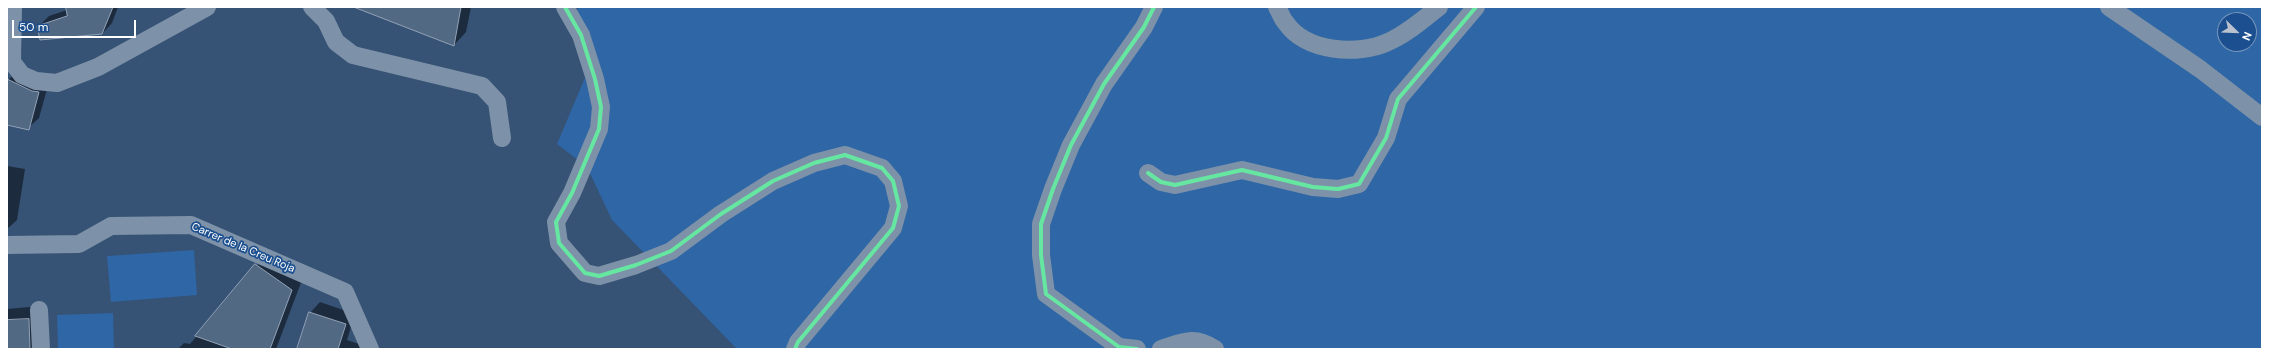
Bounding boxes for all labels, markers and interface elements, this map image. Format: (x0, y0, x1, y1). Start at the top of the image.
scale bar (14, 12, 138, 38)
north arrow (2217, 12, 2257, 52)
text: 50 m (19, 19, 48, 35)
text: N (2239, 30, 2255, 43)
street label: Carrer de la Creu Roja (189, 220, 297, 276)

